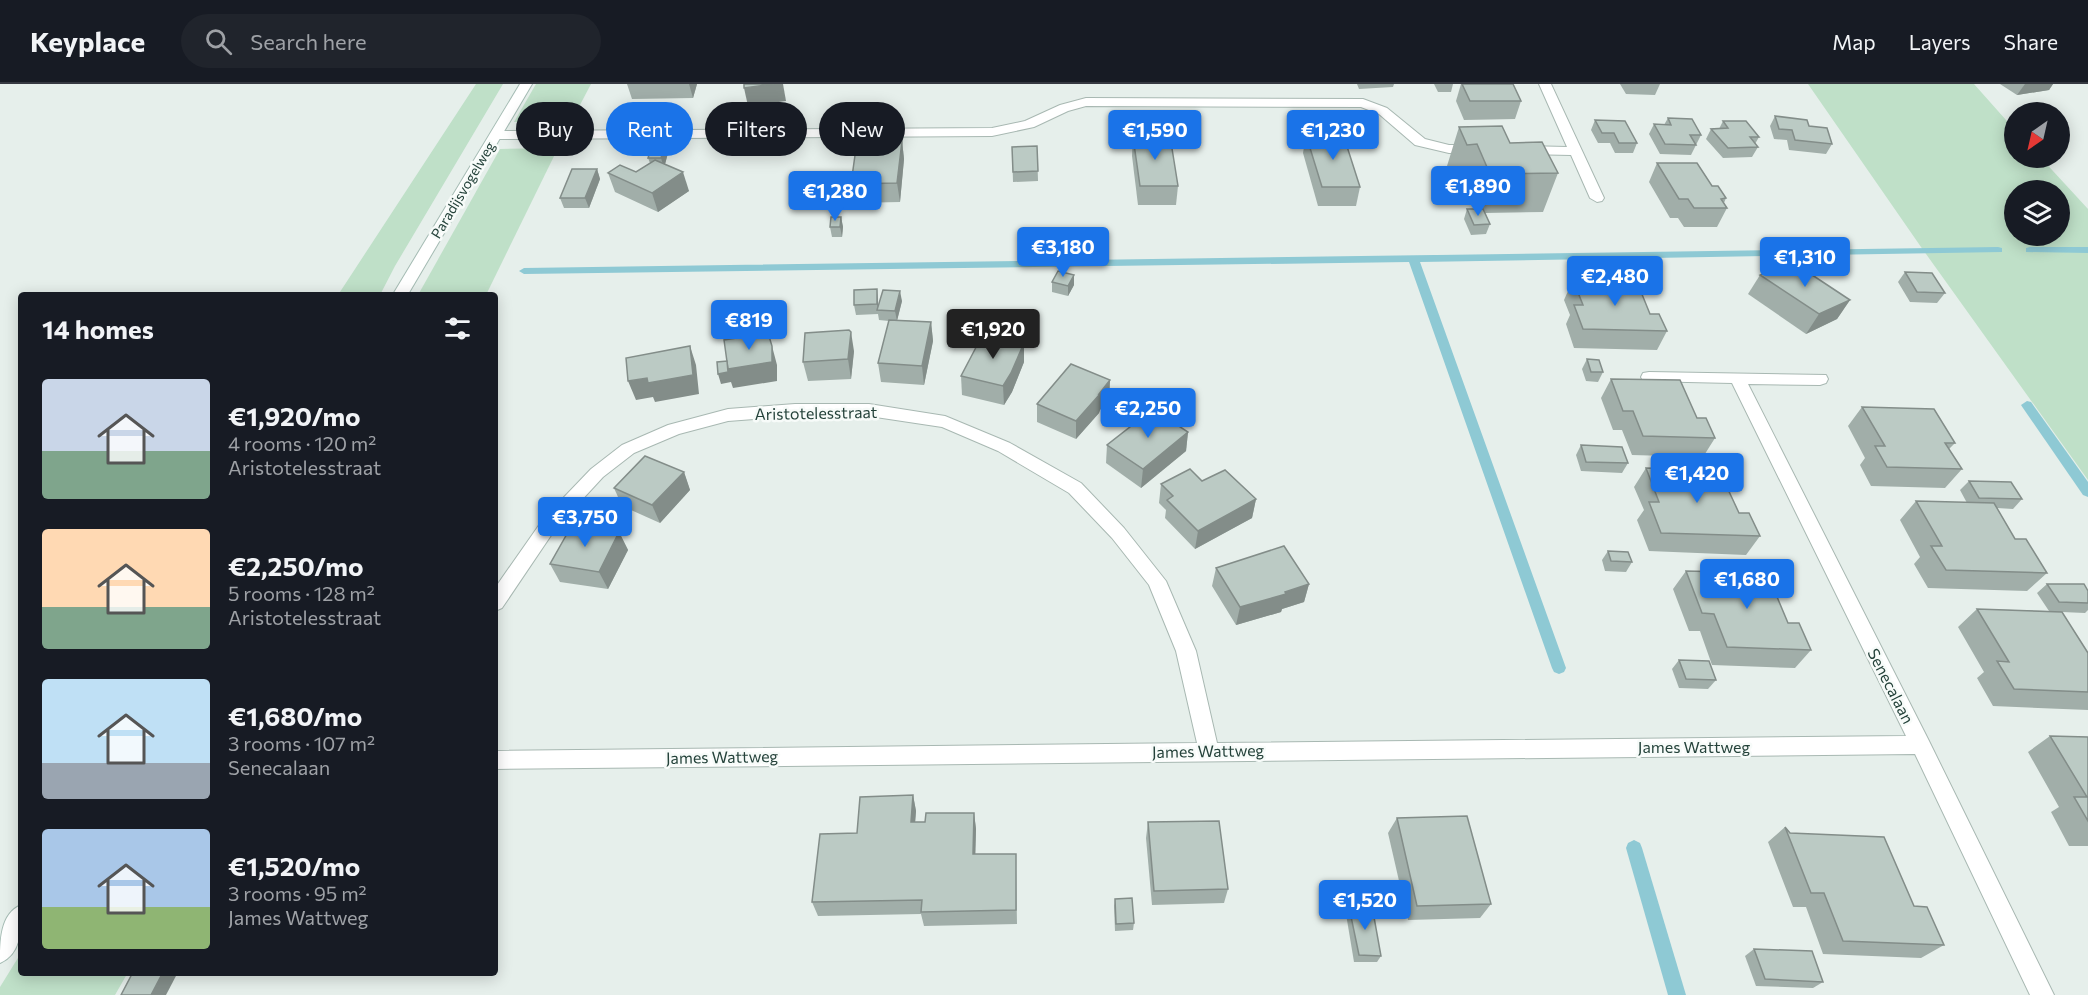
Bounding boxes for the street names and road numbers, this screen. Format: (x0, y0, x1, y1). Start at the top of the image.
street label: Paradijsvogelweg (427, 138, 498, 241)
street label: Aristotelesstraat (755, 402, 878, 423)
street label: Senecalaan (1864, 645, 1918, 726)
street label: James Wattweg (1638, 737, 1751, 756)
street label: James Wattweg (1152, 740, 1265, 761)
street label: James Wattweg (666, 746, 779, 767)

